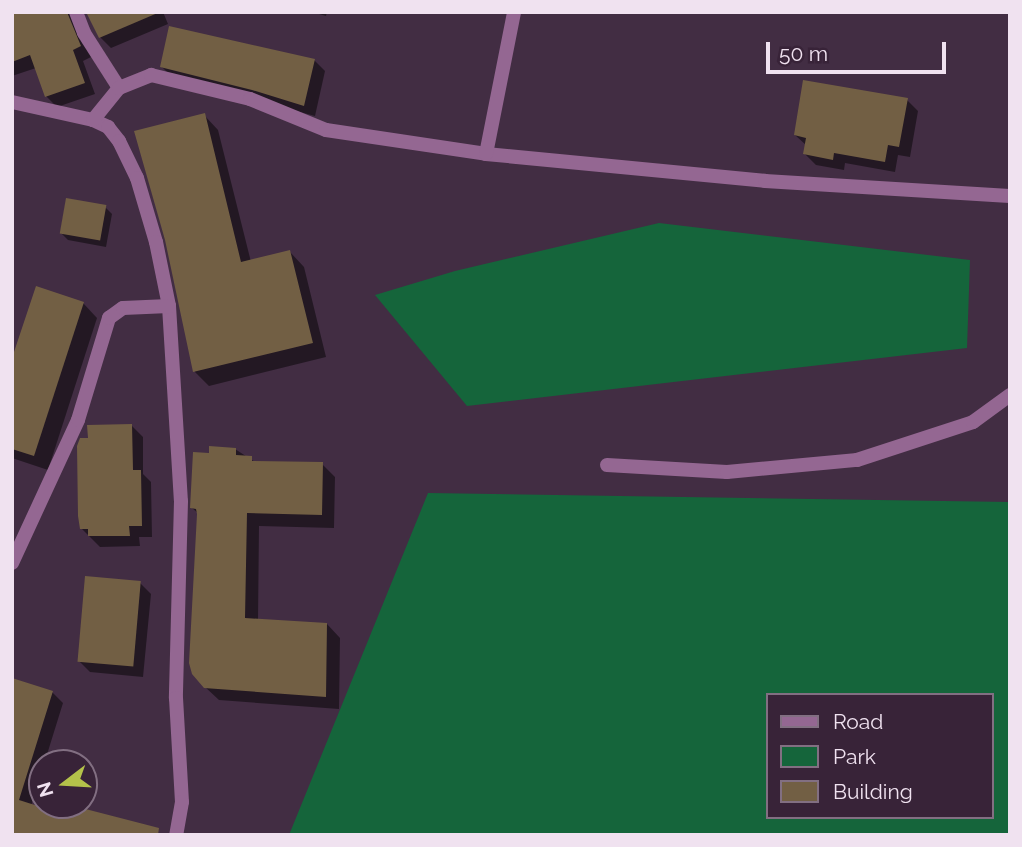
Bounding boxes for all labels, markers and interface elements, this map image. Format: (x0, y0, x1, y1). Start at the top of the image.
scale bar (770, 28, 950, 72)
text: 50 m (779, 41, 828, 66)
legend (766, 693, 994, 819)
text: Road (833, 709, 883, 734)
text: Park (833, 744, 876, 769)
north arrow (28, 749, 98, 819)
text: N (32, 779, 57, 800)
text: Building (833, 779, 913, 804)

